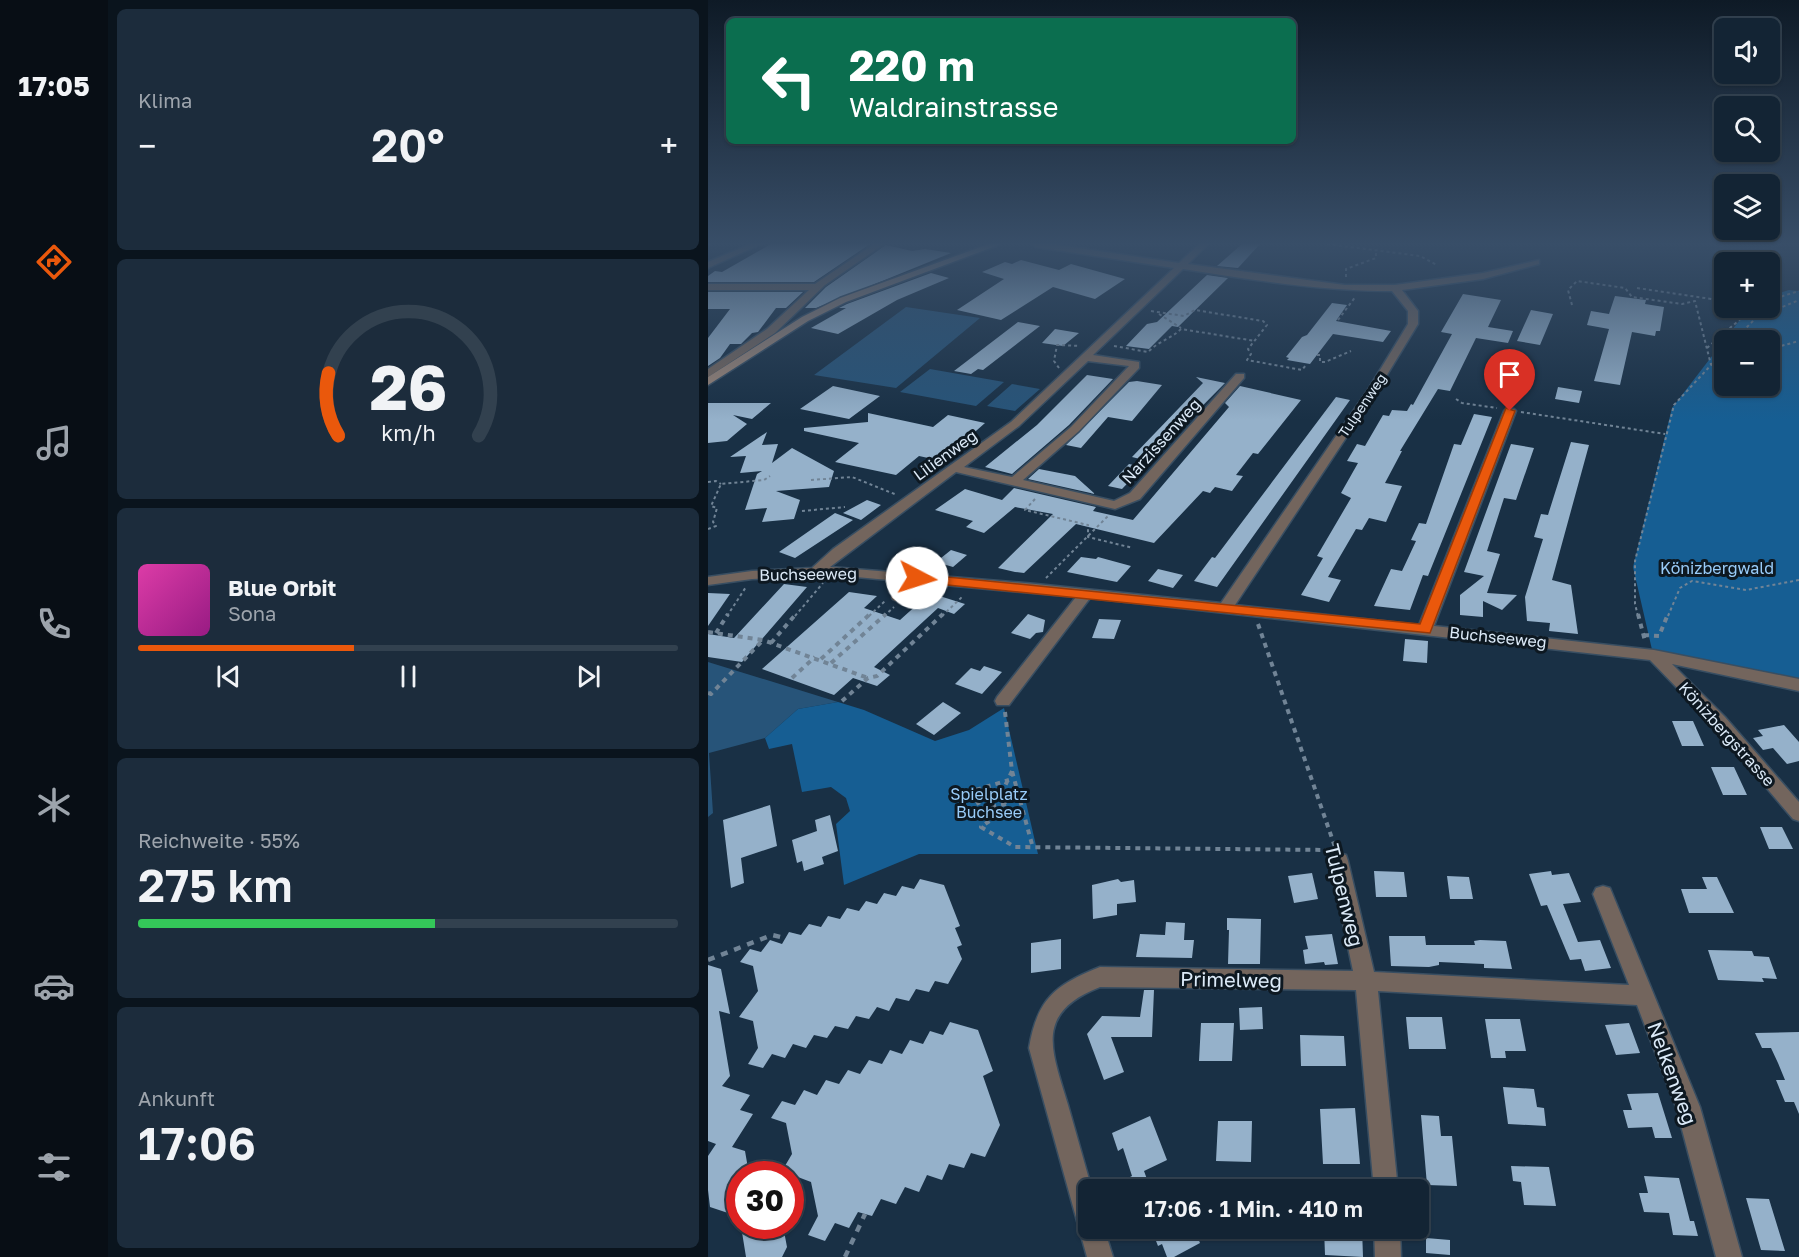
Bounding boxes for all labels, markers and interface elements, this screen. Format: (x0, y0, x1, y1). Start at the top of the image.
map controls (1714, 18, 1780, 396)
button: sound (1714, 18, 1780, 84)
text: 220 m (849, 40, 975, 90)
icon: left (750, 42, 828, 120)
text: 17:05 (18, 70, 90, 102)
text: Klima (138, 88, 192, 112)
text: Waldrainstrasse (849, 91, 1058, 123)
button: search (1714, 96, 1780, 162)
text: 20° (371, 118, 445, 172)
text: − (138, 126, 156, 165)
text: + (660, 126, 678, 165)
button: layers (1714, 174, 1780, 240)
icon: directions (33, 241, 75, 283)
button: + (1714, 252, 1780, 318)
button: − (1714, 330, 1780, 396)
text: 26 (369, 349, 447, 424)
pin (1484, 349, 1535, 411)
icon: arrive (1493, 358, 1526, 391)
street label: Tulpenweg (1334, 370, 1390, 440)
street label: Narzissenweg (1117, 394, 1205, 488)
text: km/h (381, 420, 435, 446)
icon: music (33, 422, 75, 464)
street label: Lilienweg (909, 425, 981, 485)
position arrow (885, 546, 949, 610)
park label: Könizbergwald (1660, 558, 1774, 578)
street label: Buchseeweg (759, 563, 857, 585)
text: Blue Orbit (228, 574, 336, 601)
text: Sona (228, 601, 276, 625)
icon: phone (33, 603, 75, 645)
street label: Buchseeweg (1448, 622, 1548, 652)
icon: previous (212, 660, 245, 693)
icon: pause (392, 660, 425, 693)
icon: next (572, 660, 605, 693)
street label: Könizbergstrasse (1675, 678, 1779, 790)
icon: climate (33, 784, 75, 826)
park label: Spielplatz Buchsee (950, 784, 1028, 822)
text: Reichweite · 55% (138, 828, 300, 852)
street label: Tulpenweg (1321, 841, 1369, 949)
text: 275 km (138, 858, 293, 912)
icon: car (33, 965, 75, 1007)
street label: Primelweg (1180, 966, 1282, 992)
street label: Nelkenweg (1643, 1018, 1703, 1128)
text: Ankunft (138, 1086, 215, 1110)
text: 17:06 (138, 1116, 256, 1170)
icon: filters (33, 1146, 75, 1188)
speed limit sign: 30 (726, 1161, 804, 1239)
text: 17:06 · 1 Min. · 410 m (1144, 1195, 1363, 1222)

